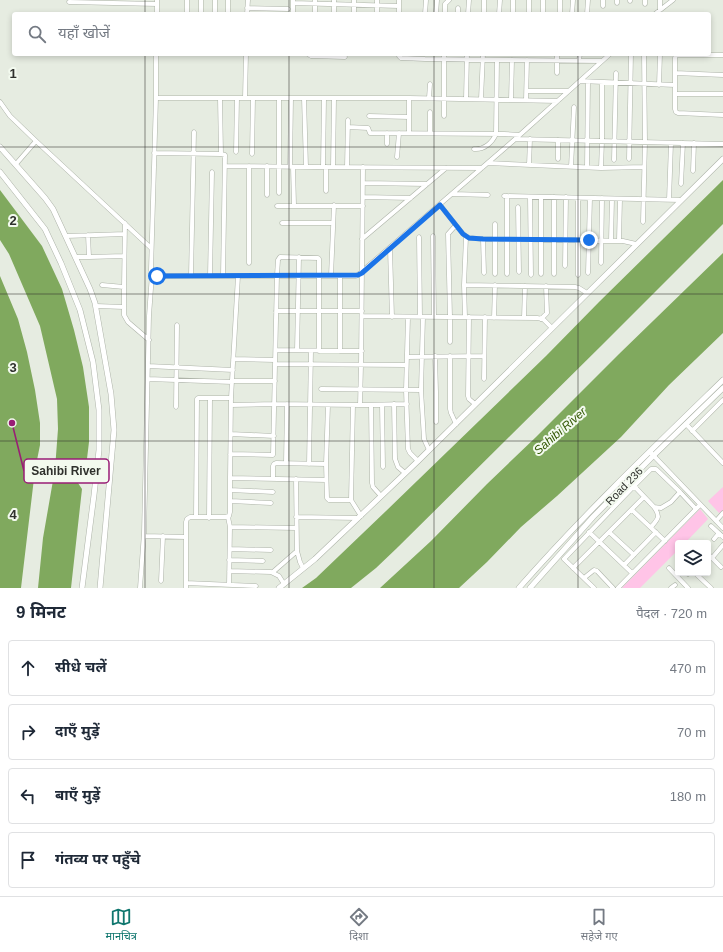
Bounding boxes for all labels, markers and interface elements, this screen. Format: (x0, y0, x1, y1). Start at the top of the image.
search box (12, 12, 711, 56)
icon: search (26, 23, 48, 45)
text: यहाँ खोजें (58, 24, 110, 41)
text: 1 (9, 66, 17, 81)
text: 2 (9, 213, 17, 228)
route end (580, 231, 598, 249)
route start (148, 267, 166, 285)
text: 3 (9, 360, 17, 375)
water label: Sahibi River (531, 404, 590, 458)
callout: Sahibi River (24, 459, 109, 483)
text: Sahibi River (31, 464, 101, 478)
street label: Road 236 (603, 465, 645, 507)
text: 4 (9, 507, 17, 522)
map controls (675, 540, 711, 576)
button: layers (675, 540, 711, 576)
text: 9 मिनट (16, 603, 66, 622)
text: पैदल · 720 m (636, 606, 707, 621)
icon: ahead (17, 657, 39, 679)
text: सीधे चलें (55, 658, 106, 675)
text: 470 m (670, 661, 706, 676)
icon: right (17, 721, 39, 743)
text: दाएँ मुड़ें (55, 722, 99, 739)
text: 70 m (677, 725, 706, 740)
icon: left (17, 785, 39, 807)
text: बाएँ मुड़ें (55, 786, 100, 803)
text: 180 m (670, 789, 706, 804)
icon: arrive (17, 849, 39, 871)
text: गंतव्य पर पहुँचे (55, 850, 140, 867)
tab: मानचित्र (105, 906, 137, 944)
tab: दिशा (348, 906, 370, 944)
tab: सहेजे गए (581, 906, 618, 944)

